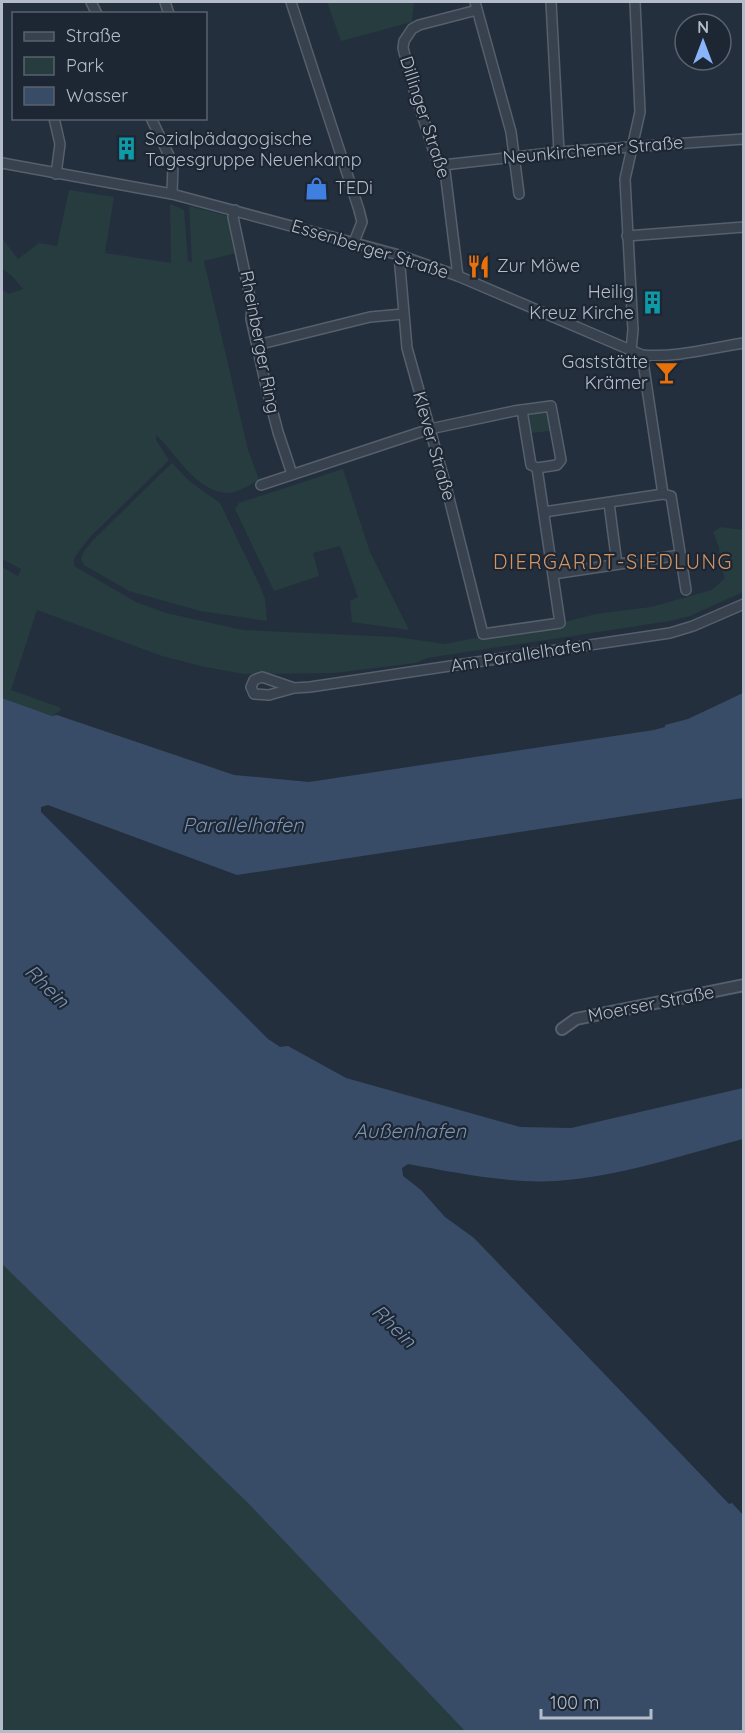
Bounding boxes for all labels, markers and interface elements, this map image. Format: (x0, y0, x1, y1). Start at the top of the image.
legend (12, 12, 207, 120)
north arrow (673, 12, 733, 72)
text: N (697, 17, 709, 37)
text: Straße (66, 24, 121, 47)
street label: Dillinger Straße (395, 53, 456, 181)
text: Park (66, 54, 104, 77)
text: Wasser (66, 84, 128, 107)
place label: Sozialpädagogische Tagesgruppe Neuenkamp (145, 127, 362, 171)
street label: Neunkirchener Straße (502, 130, 684, 169)
building icon: Sozialpädagogische Tagesgruppe Neuenkamp (114, 136, 140, 162)
shop icon: TEDi (304, 175, 330, 201)
place label: TEDi (335, 176, 373, 199)
street label: Essenberger Straße (289, 214, 452, 283)
restaurant icon: Zur Möwe (466, 253, 492, 279)
place label: Zur Möwe (497, 254, 580, 277)
street label: Rheinberger Ring (235, 269, 286, 415)
place label: Heilig Kreuz Kirche (529, 280, 634, 324)
building icon: Heilig Kreuz Kirche (639, 289, 665, 315)
place label: Gaststätte Krämer (562, 350, 648, 394)
bar icon: Gaststätte Krämer (653, 359, 679, 385)
street label: Klever Straße (408, 389, 461, 503)
district label: DIERGARDT-SIEDLUNG (493, 549, 733, 574)
street label: Am Parallelhafen (449, 632, 593, 677)
water label: Parallelhafen (182, 812, 304, 837)
water label: Rhein (20, 959, 75, 1013)
street label: Moerser Straße (586, 980, 716, 1027)
water label: Außenhafen (354, 1118, 466, 1143)
water label: Rhein (367, 1299, 422, 1353)
scale bar (541, 1682, 650, 1720)
text: 100 m (550, 1691, 599, 1714)

